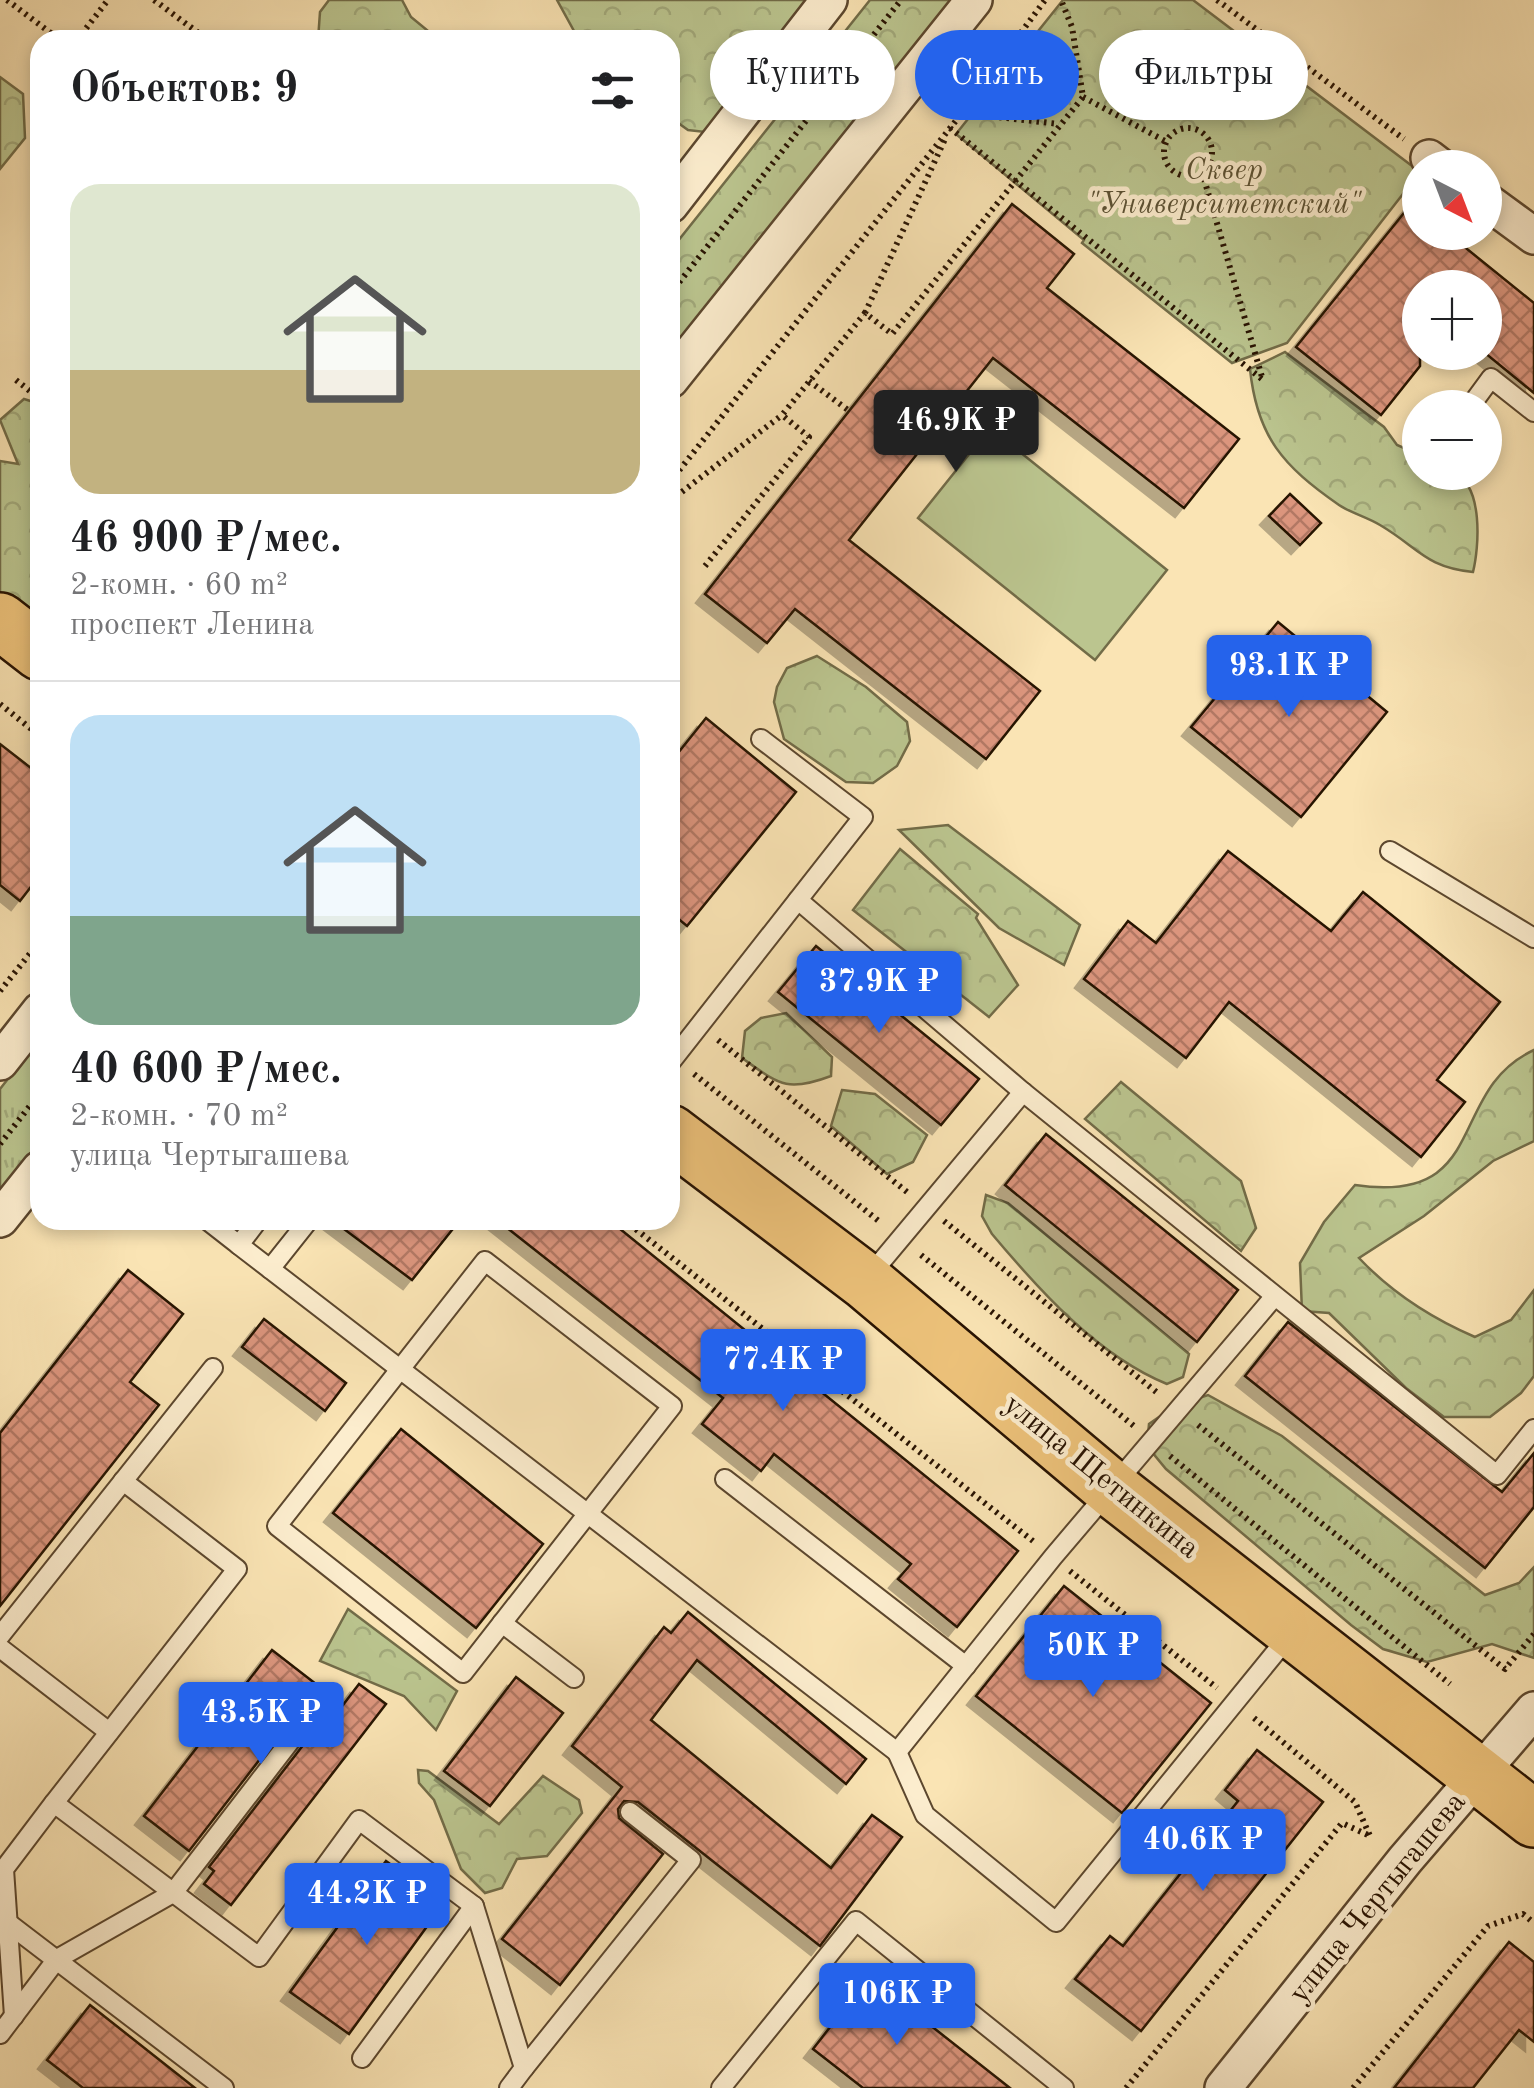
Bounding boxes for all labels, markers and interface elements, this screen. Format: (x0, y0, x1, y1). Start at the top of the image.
chip: Купить (710, 30, 895, 120)
chip: Снять (915, 30, 1079, 120)
chip: Фильтры (1099, 30, 1308, 120)
icon: filters (585, 63, 640, 118)
text: Объектов: 9 (70, 69, 298, 111)
north arrow (1402, 150, 1502, 250)
map controls (1402, 150, 1502, 490)
park label: Сквер "Университетский" (1087, 156, 1362, 220)
icon: home (265, 249, 445, 429)
button: + (1402, 270, 1502, 370)
pin: 46.9K ₽ (864, 390, 1048, 475)
button: − (1402, 390, 1502, 490)
text: 46.9K ₽ (896, 406, 1016, 438)
text: 46 900 ₽/мес. (70, 519, 342, 561)
text: 2-комн. · 60 m² (70, 570, 288, 602)
text: проспект Ленина (70, 610, 314, 642)
pin: 93.1K ₽ (1197, 635, 1381, 720)
text: 93.1K ₽ (1229, 651, 1349, 683)
icon: home (265, 780, 445, 960)
pin: 37.9K ₽ (787, 951, 971, 1036)
text: 37.9K ₽ (819, 967, 939, 999)
text: 40 600 ₽/мес. (70, 1050, 342, 1092)
text: 2-комн. · 70 m² (70, 1101, 288, 1133)
text: улица Чертыгашева (70, 1141, 349, 1173)
pin: 77.4K ₽ (691, 1329, 875, 1414)
text: 77.4K ₽ (723, 1345, 843, 1377)
street label: улица Щетинкина (998, 1389, 1204, 1565)
pin: 50K ₽ (1023, 1615, 1163, 1700)
text: 50K ₽ (1046, 1631, 1140, 1663)
pin: 43.5K ₽ (169, 1682, 353, 1767)
text: 43.5K ₽ (201, 1698, 321, 1730)
street label: улица Чертыгашева (1284, 1787, 1472, 2009)
pin: 40.6K ₽ (1111, 1809, 1295, 1894)
text: 40.6K ₽ (1143, 1825, 1263, 1857)
pin: 44.2K ₽ (275, 1863, 459, 1948)
text: 44.2K ₽ (307, 1879, 427, 1911)
pin: 106K ₽ (816, 1963, 978, 2048)
text: 106K ₽ (841, 1979, 953, 2011)

